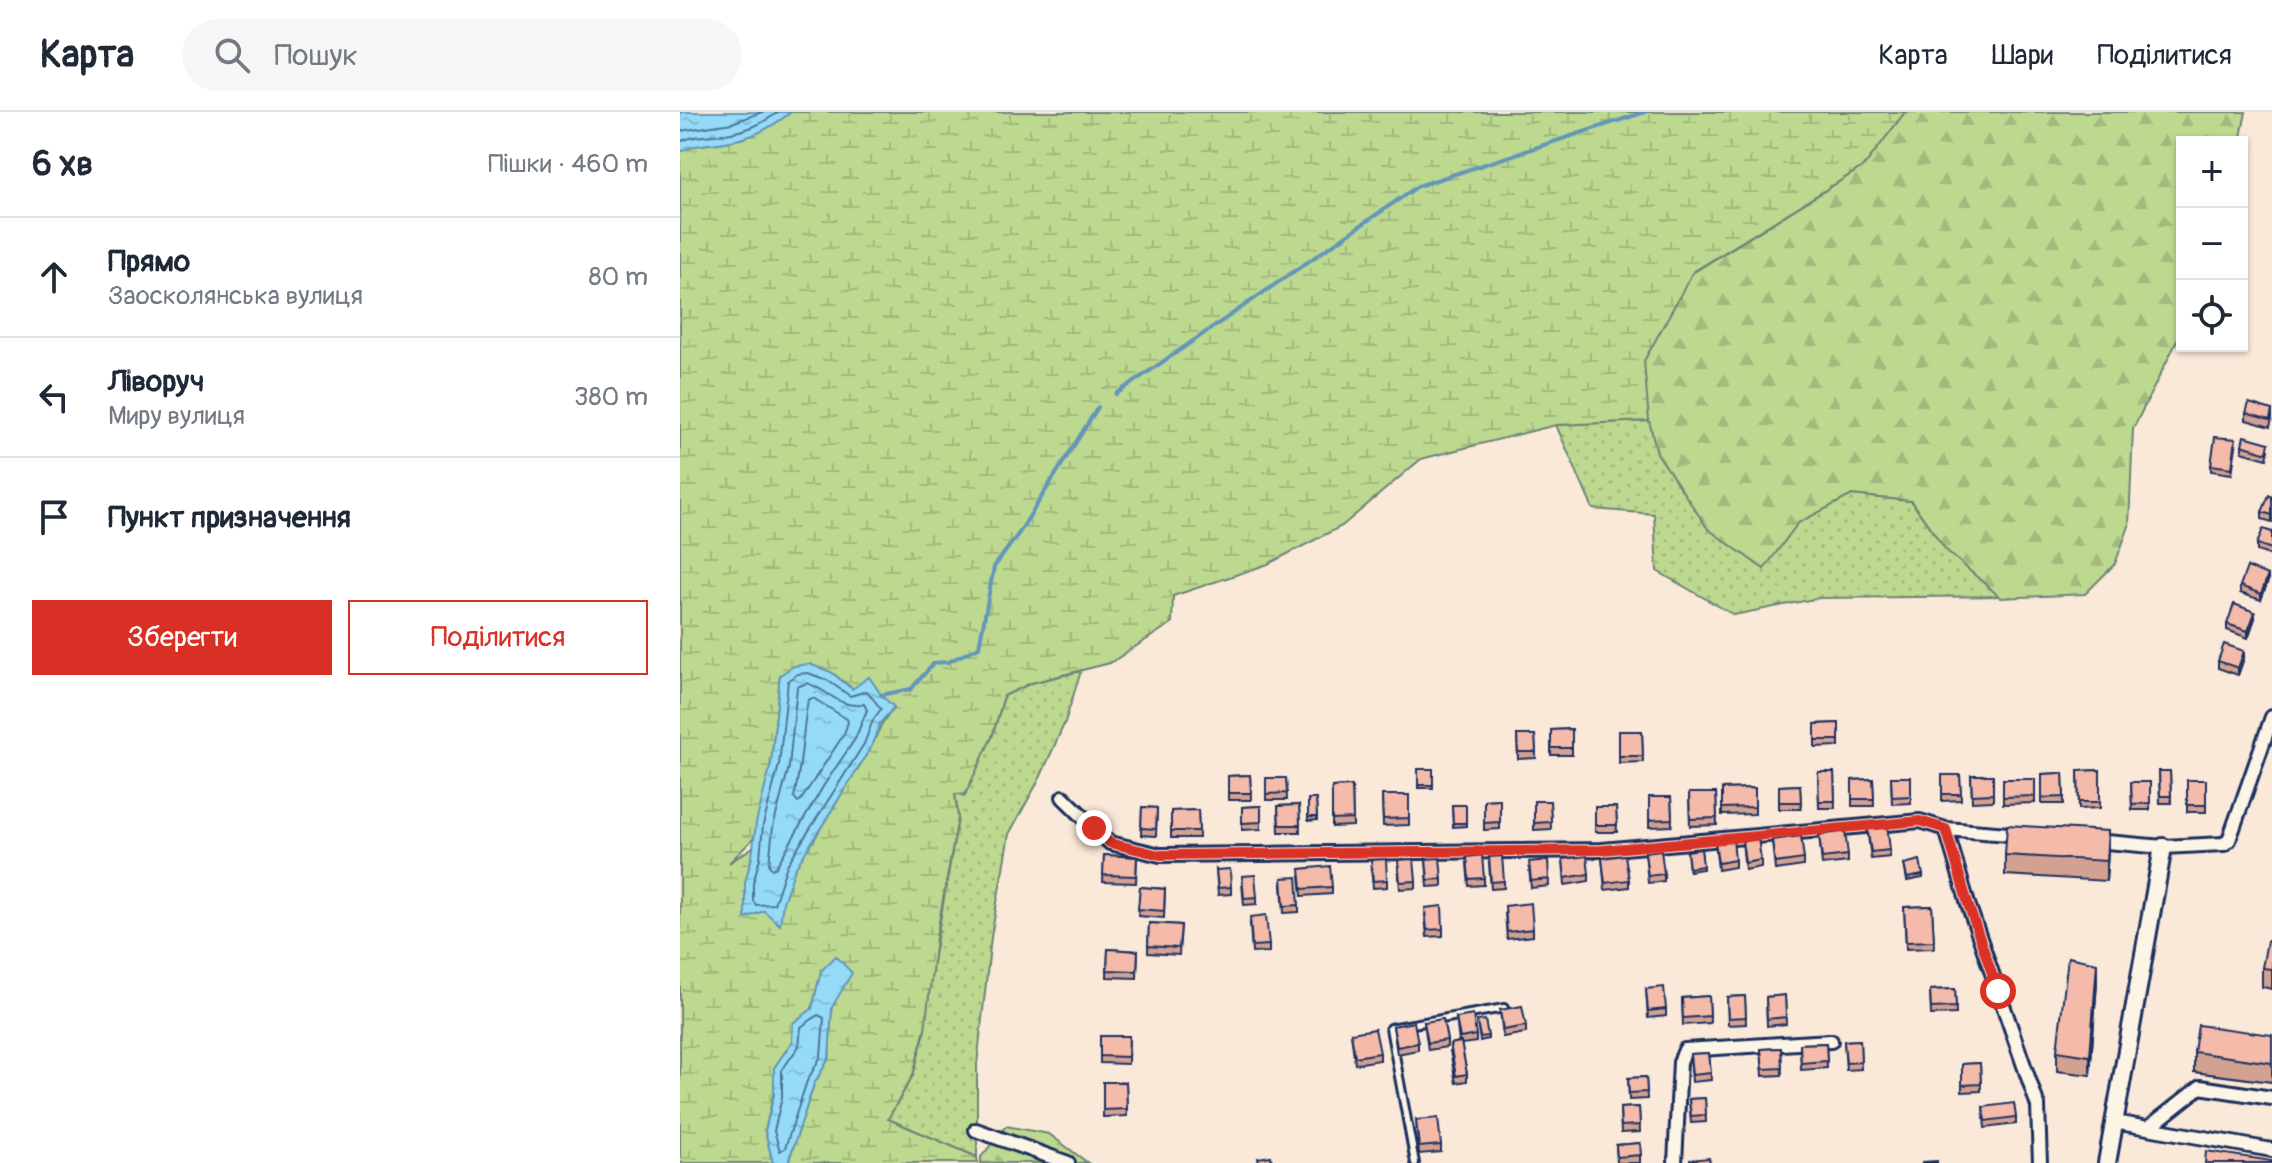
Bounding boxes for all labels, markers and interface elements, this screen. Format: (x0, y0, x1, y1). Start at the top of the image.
search box (182, 19, 742, 91)
text: Карта (40, 31, 134, 79)
icon: search (210, 33, 254, 77)
text: Пошук (274, 37, 358, 74)
text: Карта (1878, 38, 1948, 73)
text: Шари (1992, 38, 2053, 73)
text: Поділитися (2097, 38, 2232, 73)
map controls (2176, 136, 2248, 352)
button: + (2176, 136, 2248, 208)
text: 6 хв (32, 143, 93, 186)
text: Пішки · 460 m (488, 148, 648, 180)
button: − (2176, 208, 2248, 280)
text: Прямо (108, 243, 190, 280)
icon: ahead (32, 255, 76, 299)
text: 80 m (588, 261, 648, 293)
text: Заосколянська вулиця (108, 280, 363, 312)
button: locate (2176, 280, 2248, 352)
text: Ліворуч (108, 363, 204, 400)
icon: left (32, 375, 76, 419)
text: 380 m (574, 381, 648, 413)
text: Миру вулиця (108, 400, 245, 432)
icon: arrive (32, 495, 76, 539)
text: Пункт призначення (108, 499, 351, 536)
button: Зберегти (32, 600, 332, 675)
button: Поділитися (348, 600, 648, 675)
route end (1076, 810, 1112, 846)
route start (1980, 973, 2016, 1009)

